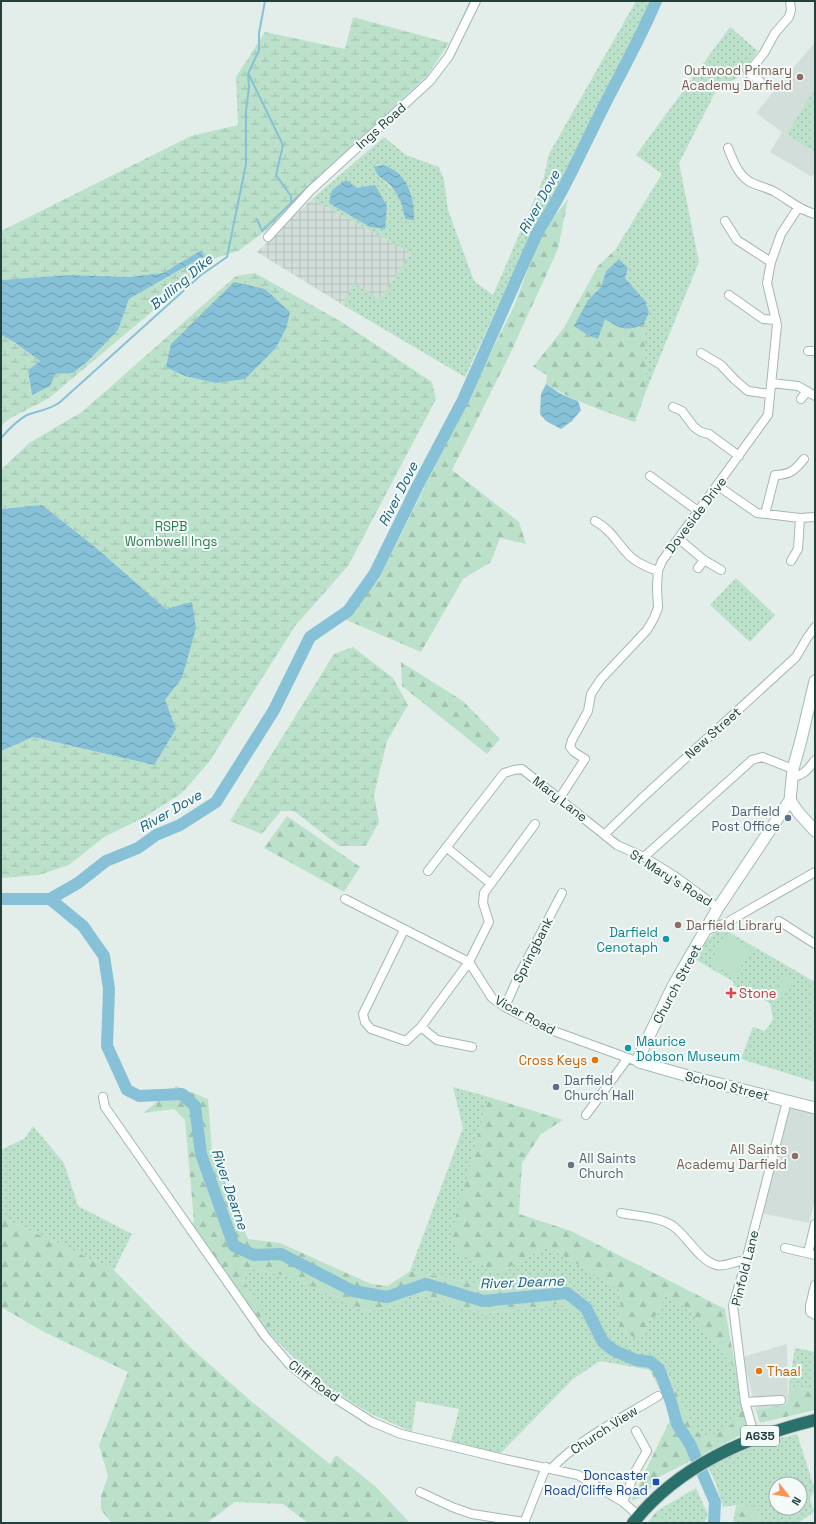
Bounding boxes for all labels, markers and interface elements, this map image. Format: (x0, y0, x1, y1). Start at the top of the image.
place label: Outwood Primary Academy Darfield (681, 62, 792, 94)
marker: Outwood Primary Academy Darfield (795, 72, 805, 82)
street label: Ings Road (352, 99, 410, 153)
water label: River Dove (514, 166, 564, 237)
water label: Bulling Dike (146, 250, 217, 314)
water label: River Dove (374, 458, 422, 529)
street label: Doveside Drive (662, 473, 730, 557)
park label: RSPB Wombwell Ings (125, 518, 217, 550)
street label: New Street (681, 703, 745, 763)
street label: Mary Lane (529, 772, 591, 826)
water label: River Dove (135, 785, 205, 836)
place label: Darfield Post Office (711, 803, 780, 835)
marker: Darfield Post Office (783, 813, 793, 823)
street label: St Mary's Road (627, 846, 715, 910)
street label: Springbank (509, 914, 557, 986)
place label: Darfield Library (686, 917, 782, 934)
marker: Darfield Library (673, 920, 683, 930)
place label: Darfield Cenotaph (596, 924, 658, 956)
marker: Darfield Cenotaph (661, 934, 671, 944)
street label: Church Street (649, 941, 705, 1027)
place label: Stone (739, 985, 776, 1002)
marker: Stone (726, 988, 736, 998)
street label: Vicar Road (492, 991, 558, 1039)
place label: Maurice Dobson Museum (636, 1033, 740, 1065)
marker: Maurice Dobson Museum (623, 1043, 633, 1053)
place label: Cross Keys (519, 1052, 587, 1069)
marker: Cross Keys (590, 1055, 600, 1065)
street label: School Street (683, 1067, 771, 1105)
place label: Darfield Church Hall (564, 1072, 634, 1104)
marker: Darfield Church Hall (551, 1082, 561, 1092)
place label: All Saints Academy Darfield (676, 1141, 787, 1173)
water label: River Dearne (208, 1146, 252, 1233)
place label: All Saints Church (579, 1150, 636, 1182)
marker: All Saints Academy Darfield (790, 1151, 800, 1161)
marker: All Saints Church (566, 1160, 576, 1170)
street label: Pinfold Lane (727, 1228, 763, 1308)
water label: River Dearne (479, 1272, 565, 1292)
street label: Cliff Road (285, 1356, 343, 1406)
place label: Thaal (767, 1363, 801, 1380)
marker: Thaal (754, 1366, 764, 1376)
street label: Church View (567, 1402, 641, 1458)
road number: A635 (741, 1426, 779, 1446)
place label: Doncaster Road/Cliffe Road (544, 1467, 648, 1499)
north arrow (768, 1476, 808, 1516)
marker: Doncaster Road/Cliffe Road (651, 1477, 661, 1487)
text: N (789, 1494, 804, 1508)

